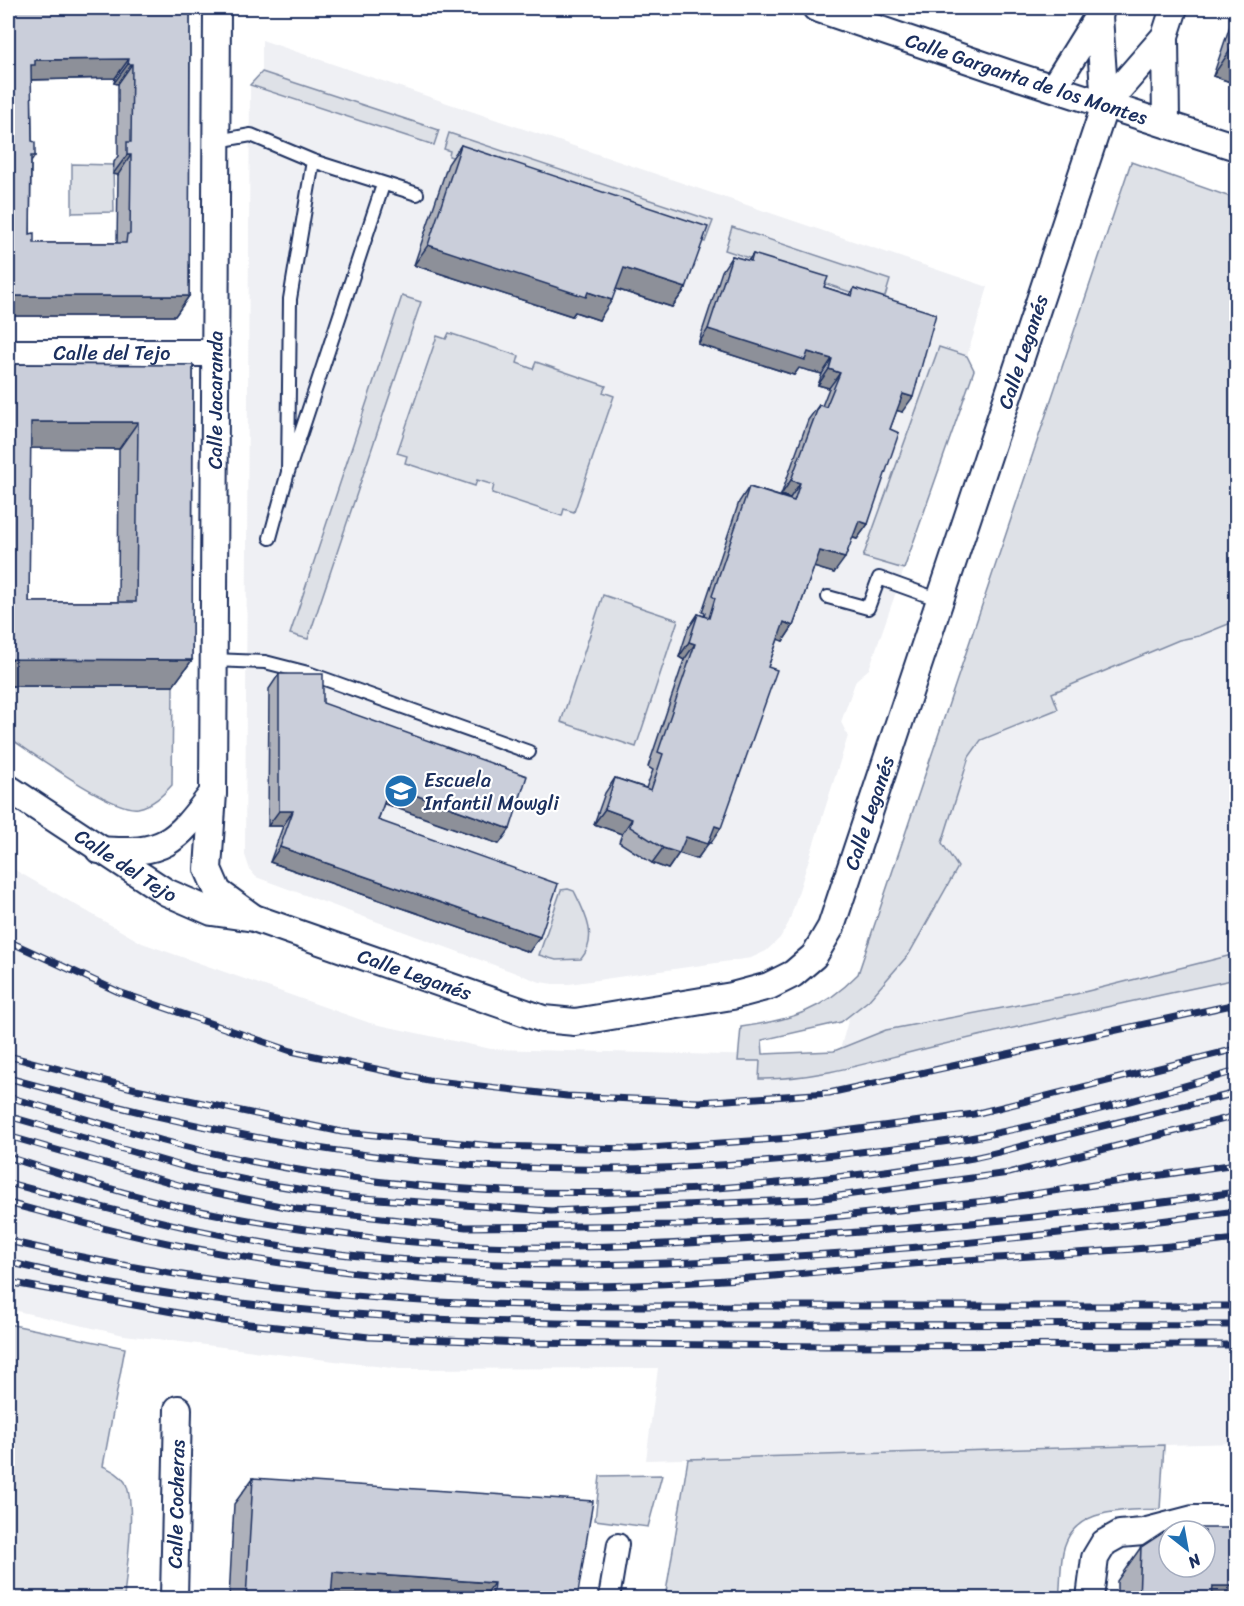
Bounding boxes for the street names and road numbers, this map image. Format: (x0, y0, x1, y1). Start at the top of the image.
street label: Calle Garganta de los Montes (901, 23, 1153, 136)
street label: Calle Leganés (988, 289, 1059, 414)
street label: Calle Jacaranda (198, 331, 233, 469)
street label: Calle del Tejo (54, 336, 170, 371)
street label: Calle Leganés (834, 750, 905, 875)
street label: Calle del Tejo (67, 819, 182, 913)
street label: Calle Leganés (353, 939, 477, 1011)
street label: Calle Cocheras (158, 1438, 195, 1569)

